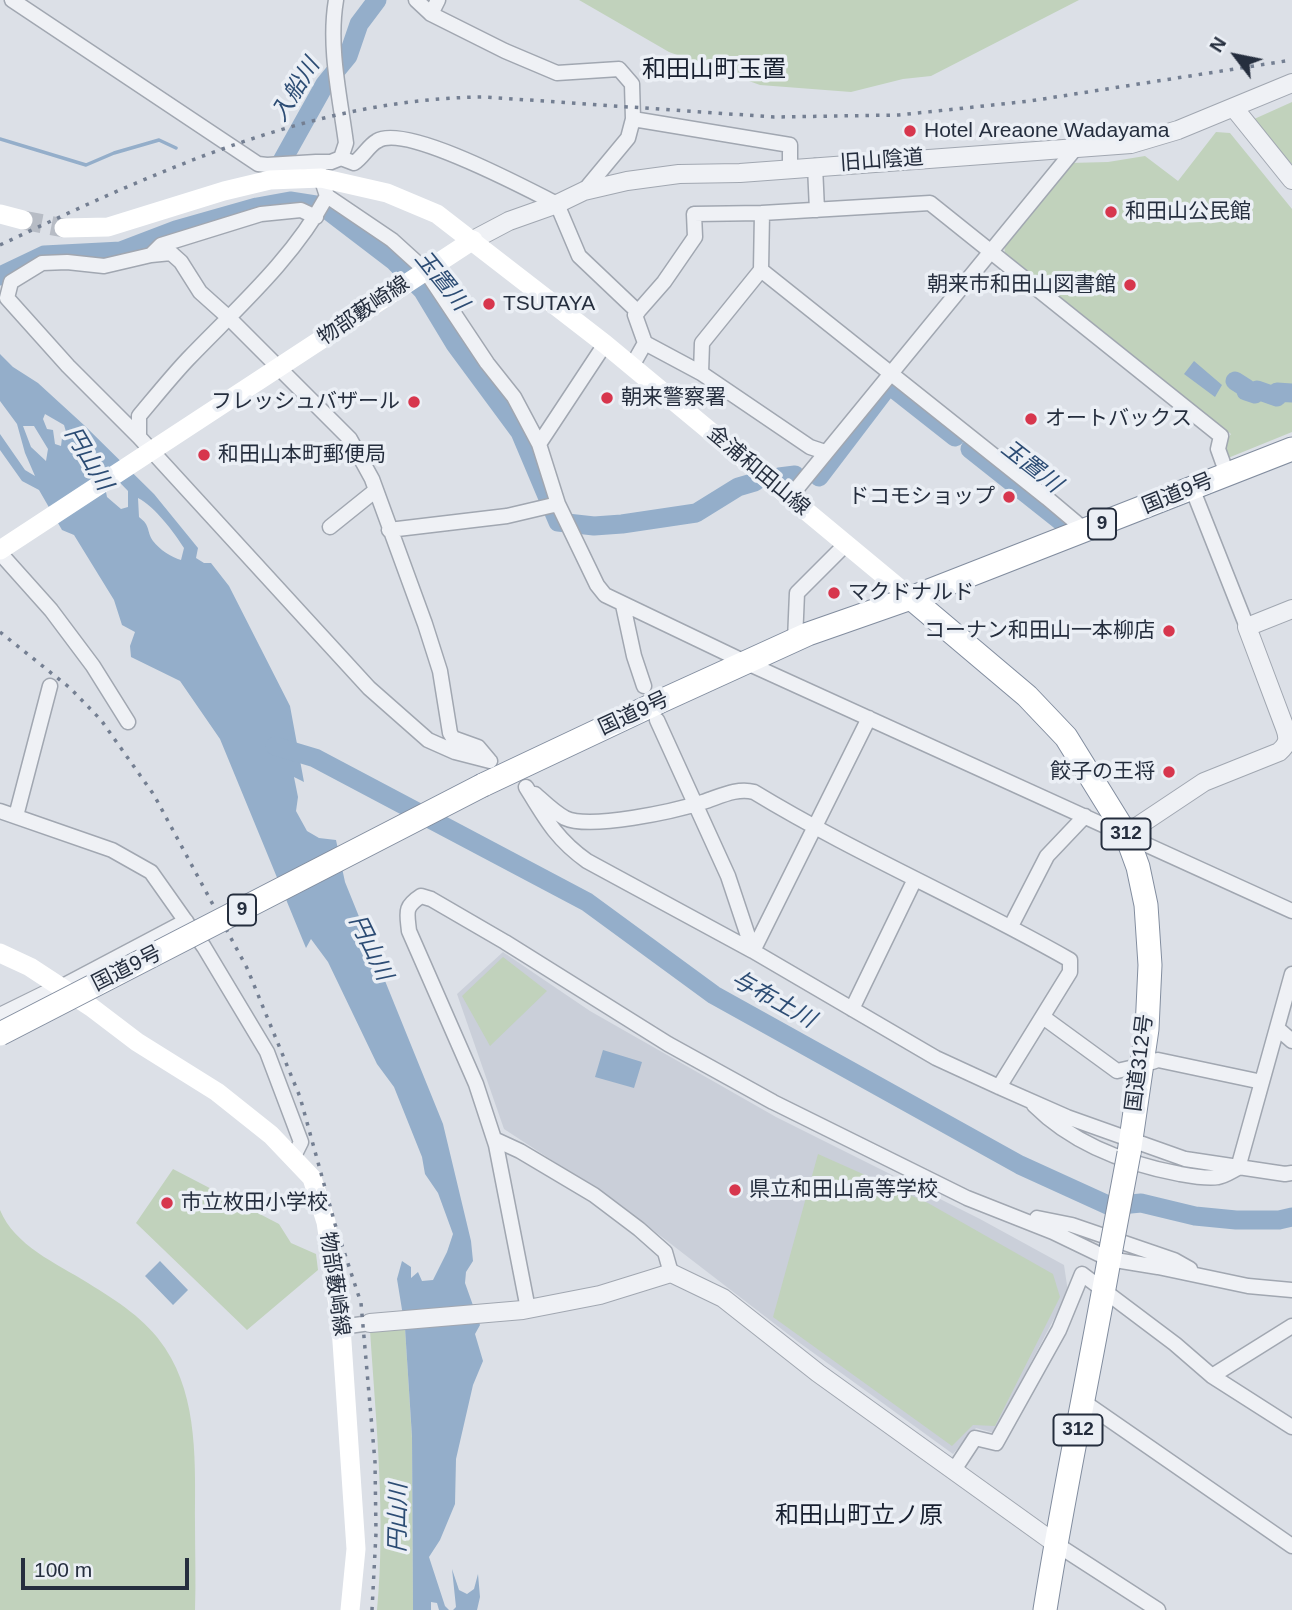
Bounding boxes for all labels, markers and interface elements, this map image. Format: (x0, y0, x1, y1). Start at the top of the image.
north arrow (1201, 21, 1271, 91)
text: N (1205, 33, 1230, 56)
water label: 入船川 (266, 53, 326, 127)
district label: 和田山町玉置 (642, 56, 786, 84)
place label: Hotel Areaone Wadayama (924, 118, 1170, 144)
marker: Hotel Areaone Wadayama (902, 123, 918, 139)
street label: 旧山陰道 (839, 146, 925, 176)
place label: 和田山公民館 (1125, 199, 1251, 225)
marker: 和田山公民館 (1103, 204, 1119, 220)
water label: 玉置川 (409, 246, 473, 316)
street label: 物部藪崎線 (313, 271, 415, 351)
place label: 朝来市和田山図書館 (927, 272, 1116, 298)
marker: 朝来市和田山図書館 (1122, 277, 1138, 293)
place label: TSUTAYA (503, 291, 595, 317)
marker: TSUTAYA (481, 296, 497, 312)
place label: 朝来警察署 (621, 385, 726, 411)
place label: フレッシュバザール (211, 389, 400, 415)
marker: 朝来警察署 (599, 390, 615, 406)
marker: フレッシュバザール (406, 394, 422, 410)
place label: オートバックス (1045, 406, 1192, 432)
marker: オートバックス (1023, 411, 1039, 427)
street label: 金浦和田山線 (702, 421, 814, 521)
water label: 円山川 (58, 422, 118, 496)
water label: 玉置川 (995, 435, 1067, 499)
place label: 和田山本町郵便局 (218, 442, 386, 468)
marker: 和田山本町郵便局 (196, 447, 212, 463)
street label: 国道9号 (1139, 468, 1217, 520)
place label: ドコモショップ (848, 484, 995, 510)
marker: ドコモショップ (1001, 489, 1017, 505)
road number: 9 (1088, 509, 1116, 540)
place label: マクドナルド (848, 580, 974, 606)
marker: マクドナルド (826, 585, 842, 601)
place label: コーナン和田山一本柳店 (924, 618, 1155, 644)
marker: コーナン和田山一本柳店 (1161, 623, 1177, 639)
street label: 国道9号 (595, 687, 673, 741)
place label: 餃子の王将 (1050, 759, 1155, 785)
marker: 餃子の王将 (1161, 764, 1177, 780)
road number: 312 (1102, 818, 1150, 849)
road number: 9 (228, 894, 256, 926)
water label: 円山川 (342, 911, 398, 985)
street label: 国道9号 (88, 941, 166, 997)
water label: 与布土川 (726, 966, 820, 1034)
street label: 国道312号 (1122, 1013, 1158, 1113)
place label: 県立和田山高等学校 (749, 1177, 938, 1203)
marker: 県立和田山高等学校 (727, 1182, 743, 1198)
place label: 市立枚田小学校 (181, 1190, 328, 1216)
marker: 市立枚田小学校 (159, 1195, 175, 1211)
street label: 物部藪崎線 (314, 1230, 354, 1338)
road number: 312 (1054, 1414, 1102, 1446)
water label: 円山川 (385, 1483, 413, 1553)
district label: 和田山町立ノ原 (775, 1502, 943, 1530)
scale bar (24, 1544, 192, 1588)
text: 100 m (34, 1558, 92, 1581)

